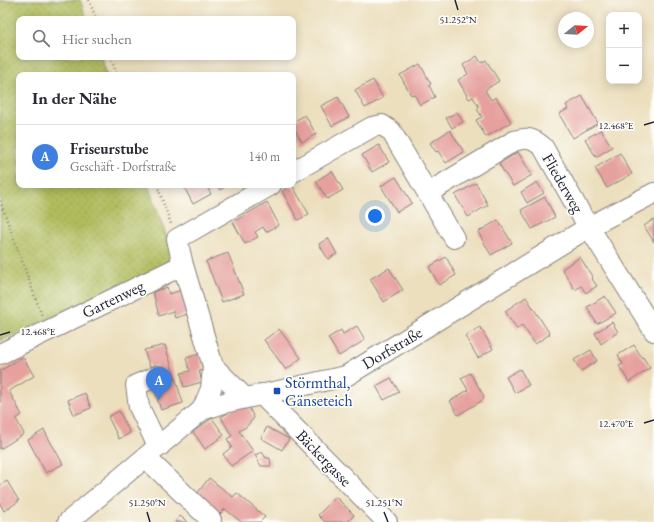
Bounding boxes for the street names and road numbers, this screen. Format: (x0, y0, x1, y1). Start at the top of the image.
street label: Fliederweg (538, 149, 589, 217)
street label: Gartenweg (79, 275, 148, 323)
street label: Dorfstraße (358, 322, 426, 374)
street label: Bäckergasse (292, 425, 356, 491)

